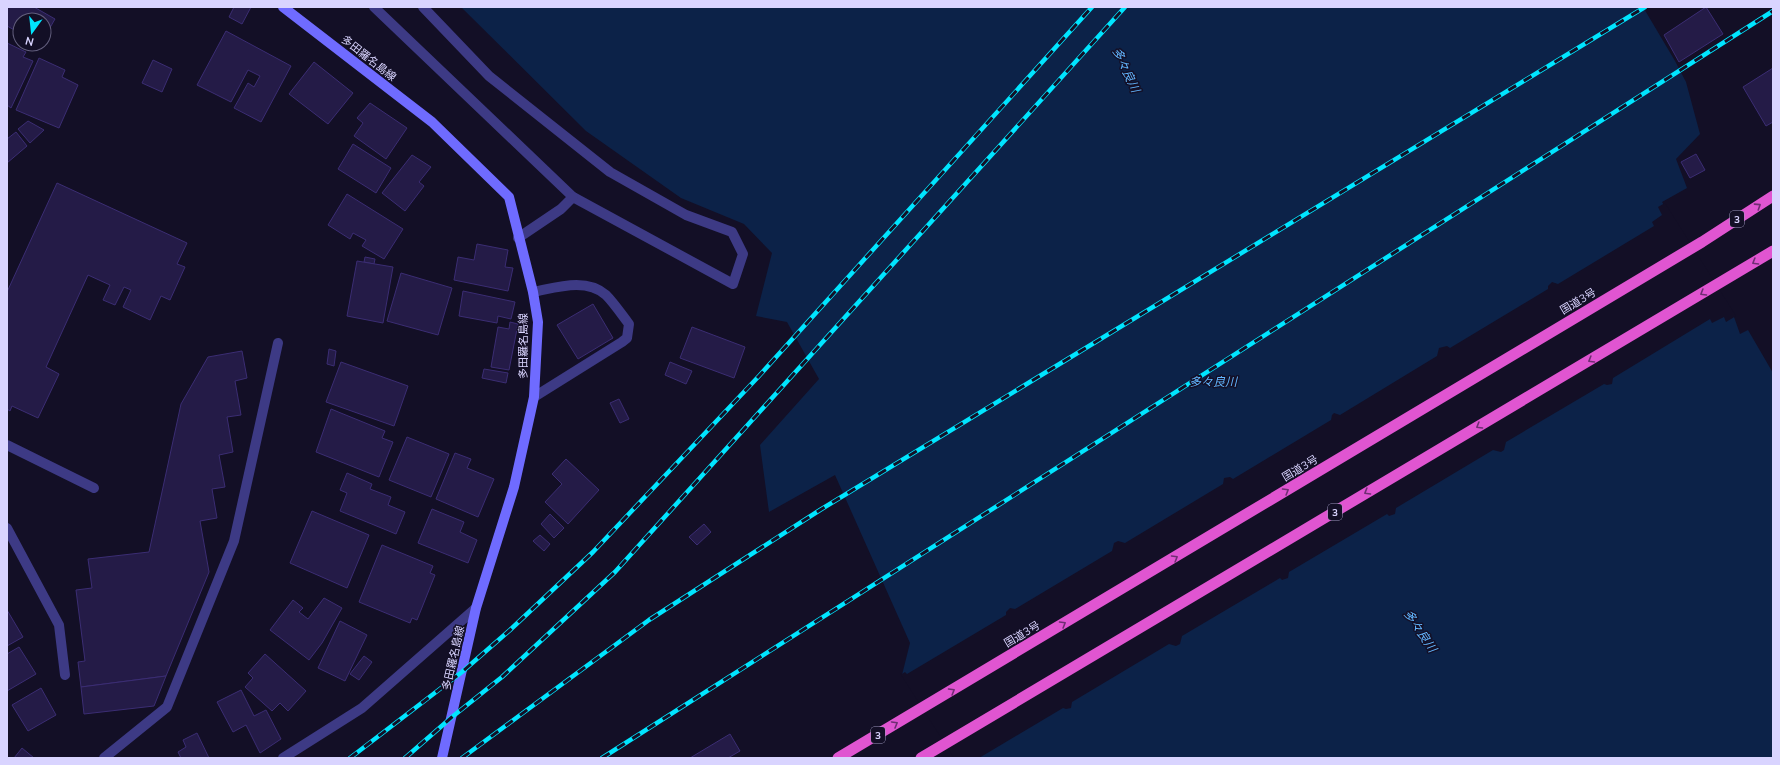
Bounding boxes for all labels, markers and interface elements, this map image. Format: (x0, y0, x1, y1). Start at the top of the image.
north arrow (12, 12, 52, 52)
street label: 多田羅名島線 (338, 32, 399, 85)
text: N (24, 33, 35, 49)
water label: 多々良川 (1109, 45, 1144, 97)
one-way arrow (1754, 203, 1761, 211)
road number: 3 (1730, 211, 1744, 227)
one-way arrow (1752, 258, 1759, 265)
street label: 国道3号 (1557, 285, 1599, 318)
one-way arrow (1700, 289, 1707, 296)
street label: 多田羅名島線 (516, 313, 531, 379)
one-way arrow (1588, 355, 1595, 362)
water label: 多々良川 (1189, 374, 1239, 390)
one-way arrow (1476, 421, 1483, 429)
street label: 国道3号 (1279, 452, 1321, 485)
one-way arrow (1282, 488, 1289, 495)
one-way arrow (1364, 488, 1371, 495)
road number: 3 (1328, 504, 1342, 520)
one-way arrow (1171, 555, 1178, 562)
water label: 多々良川 (1400, 607, 1441, 657)
street label: 国道3号 (1001, 618, 1043, 651)
one-way arrow (1059, 622, 1066, 629)
street label: 多田羅名島線 (439, 624, 468, 692)
one-way arrow (948, 689, 955, 696)
one-way arrow (891, 722, 899, 729)
road number: 3 (871, 727, 885, 743)

